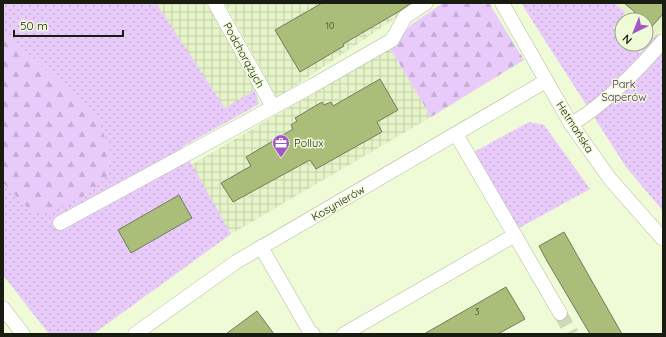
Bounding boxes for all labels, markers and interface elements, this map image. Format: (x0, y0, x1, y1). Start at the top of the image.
scale bar (14, 12, 123, 38)
north arrow (614, 12, 654, 52)
text: 50 m (20, 18, 48, 33)
street label: Podchorążych (220, 20, 268, 90)
house number: 10 (326, 20, 334, 31)
text: N (619, 31, 635, 47)
park label: Park Saperów (602, 77, 646, 104)
street label: Hetmańska (553, 99, 597, 155)
office icon: Pollux (271, 133, 291, 158)
place label: Pollux (294, 136, 324, 150)
street label: Kosynierów (309, 182, 367, 224)
house number: 3 (475, 306, 480, 317)

